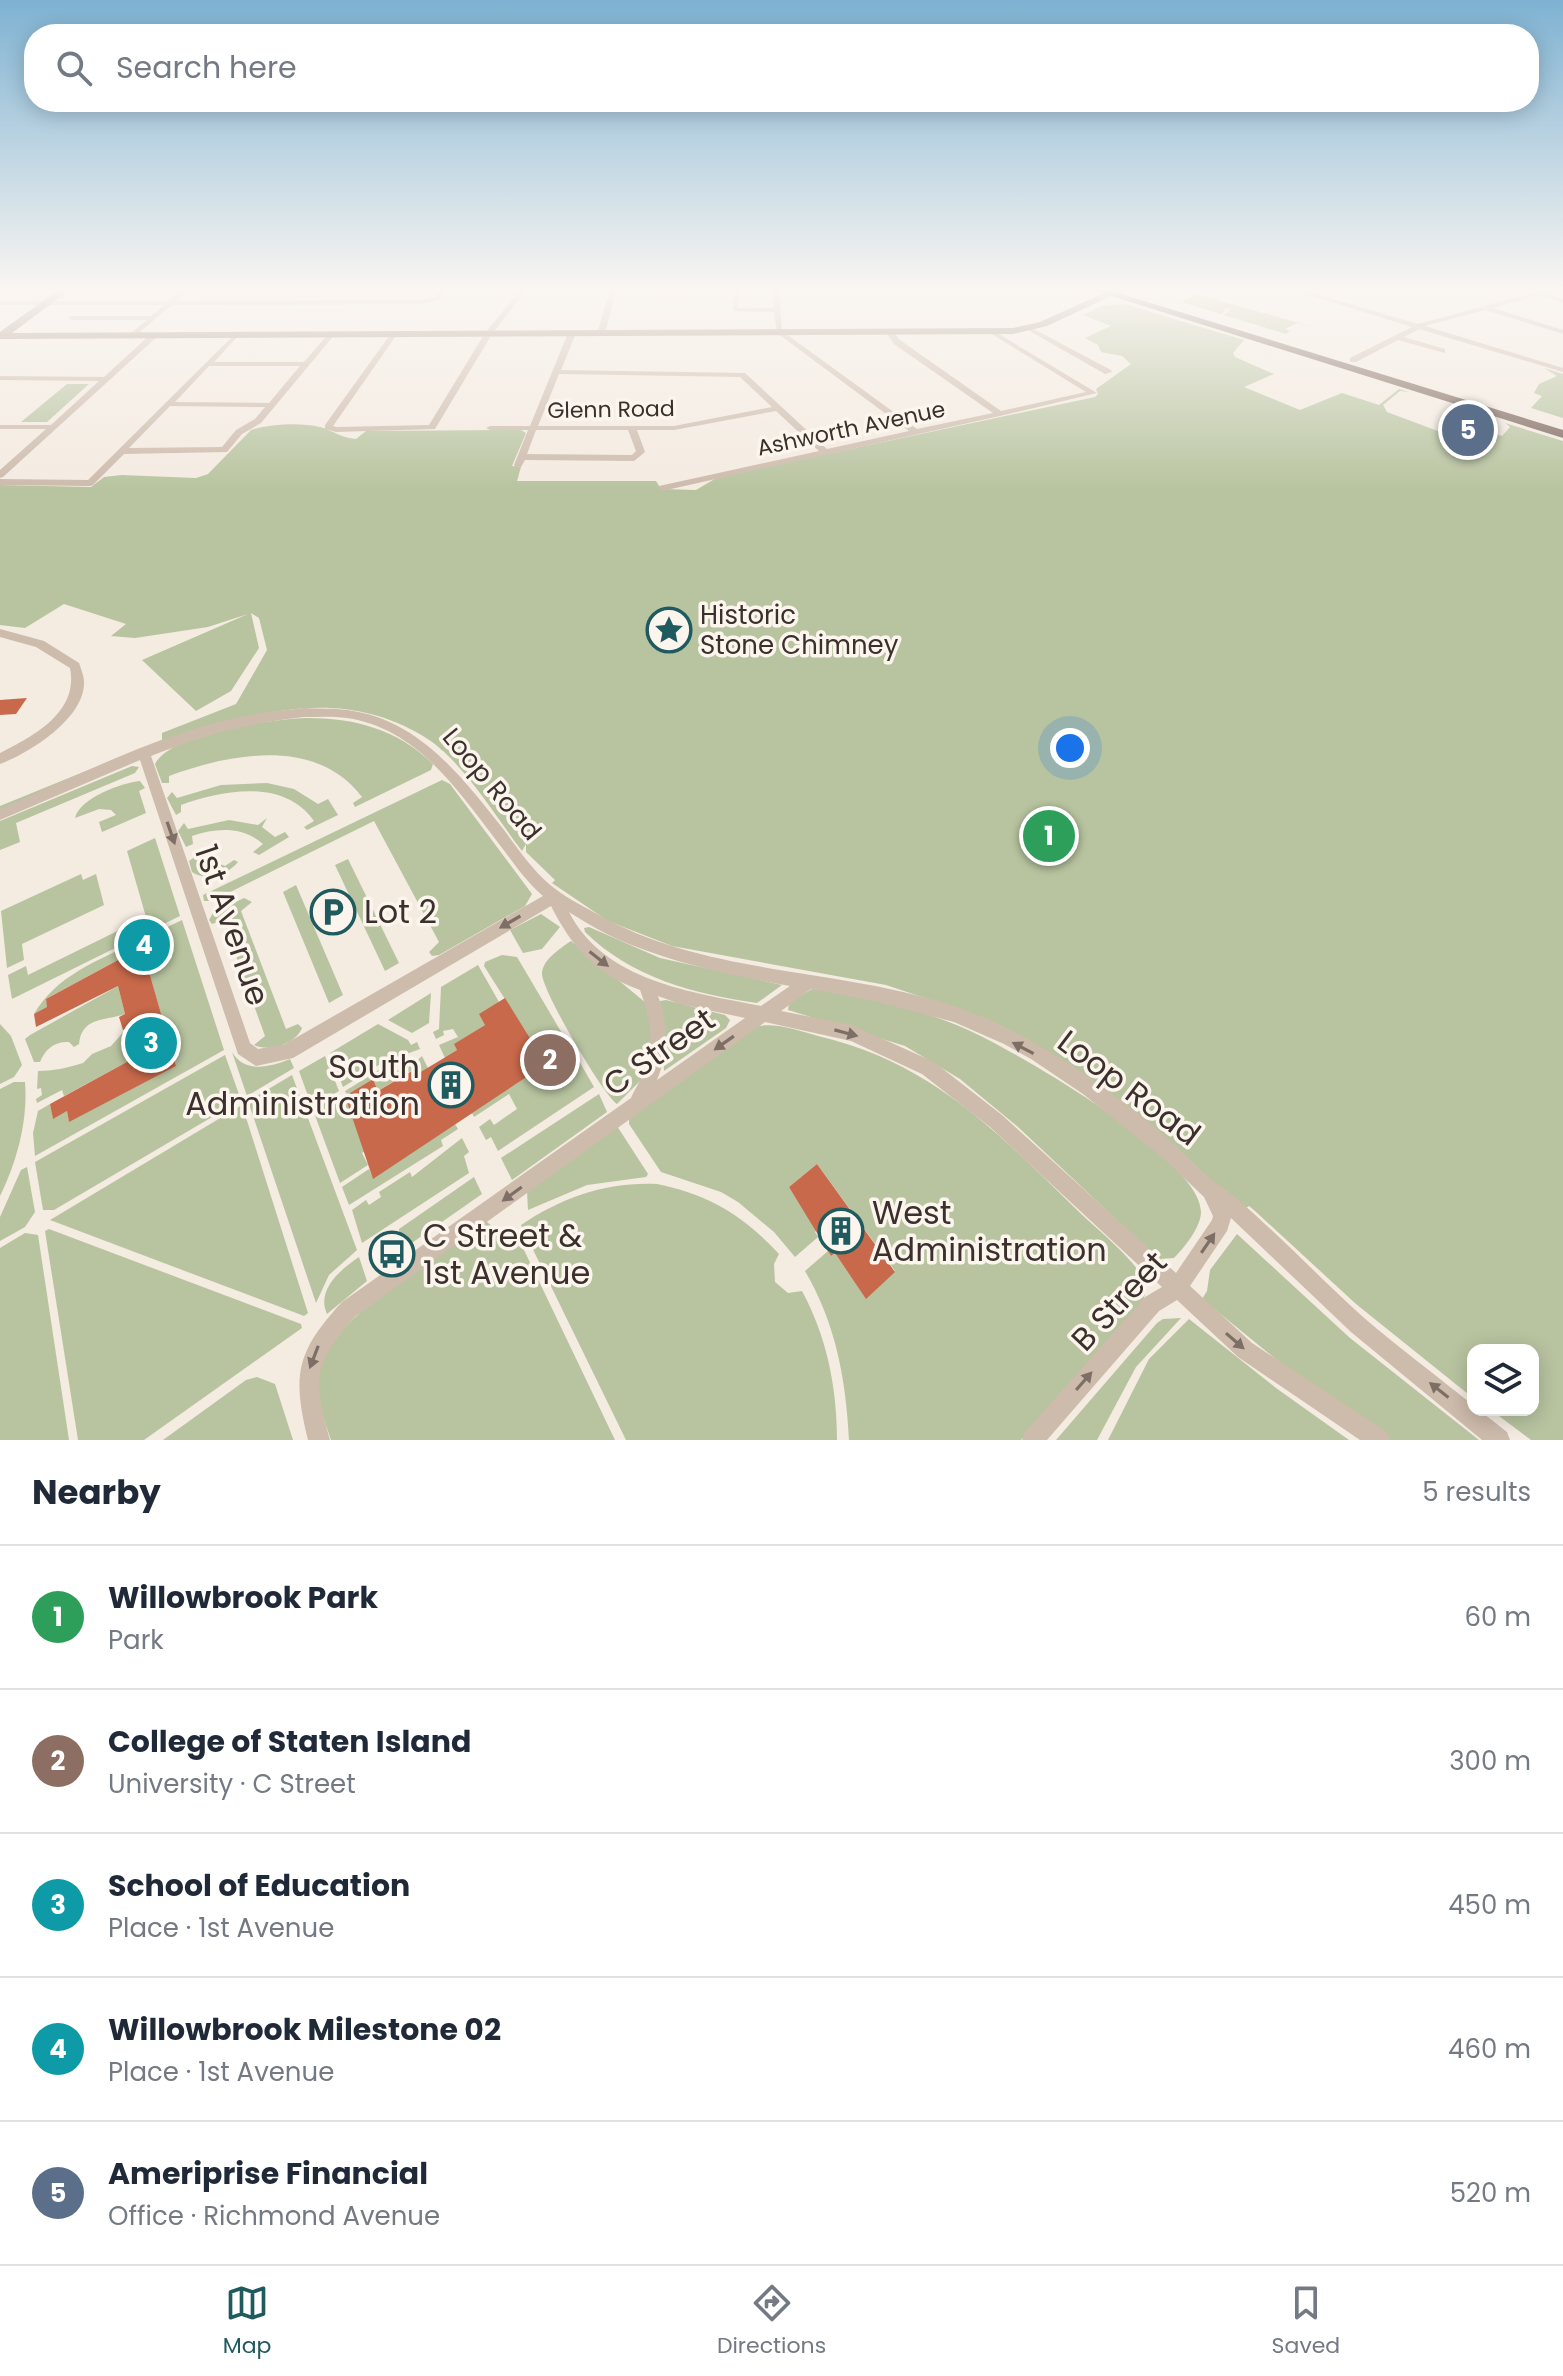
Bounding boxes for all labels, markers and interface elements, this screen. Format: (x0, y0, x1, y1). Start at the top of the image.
search box (24, 24, 1539, 112)
icon: search (52, 46, 96, 90)
text: Search here (116, 46, 297, 89)
street label: Glenn Road (547, 393, 675, 426)
street label: Ashworth Avenue (754, 393, 948, 464)
pin: 5 (1442, 400, 1494, 460)
place label: Historic Stone Chimney (700, 597, 899, 663)
place icon: Historic Stone Chimney (645, 606, 693, 654)
street label: Loop Road (434, 720, 550, 848)
your location (1050, 728, 1090, 768)
pin: 1 (1023, 806, 1075, 866)
one-way arrow (165, 821, 177, 845)
street label: 1st Avenue (184, 838, 281, 1011)
parking icon: Lot 2 (309, 888, 357, 936)
place label: Lot 2 (364, 889, 437, 934)
pin: 4 (118, 915, 170, 975)
one-way arrow (499, 915, 521, 929)
one-way arrow (589, 951, 609, 967)
street label: C Street (594, 997, 724, 1106)
pin: 3 (125, 1013, 177, 1073)
street label: Loop Road (1049, 1019, 1210, 1156)
one-way arrow (833, 1027, 858, 1039)
pin: 2 (524, 1030, 576, 1090)
one-way arrow (713, 1035, 734, 1050)
one-way arrow (1012, 1042, 1035, 1055)
place label: South Administration (185, 1044, 420, 1126)
building icon: South Administration (427, 1061, 475, 1109)
one-way arrow (502, 1186, 523, 1202)
place label: West Administration (872, 1190, 1107, 1272)
building icon: West Administration (817, 1207, 865, 1255)
place label: C Street & 1st Avenue (423, 1213, 590, 1295)
bus stop icon: C Street & 1st Avenue (368, 1230, 416, 1278)
one-way arrow (1200, 1232, 1215, 1253)
street label: B Street (1061, 1241, 1177, 1361)
one-way arrow (1225, 1332, 1244, 1350)
map controls (1467, 1344, 1539, 1416)
button: layers (1467, 1344, 1539, 1416)
one-way arrow (307, 1345, 320, 1369)
one-way arrow (1075, 1372, 1093, 1391)
one-way arrow (1429, 1383, 1449, 1399)
text: Nearby (32, 1468, 161, 1516)
text: 5 results (1422, 1474, 1531, 1510)
text: Willowbrook Park (108, 1576, 378, 1619)
text: 1 (53, 1599, 63, 1635)
text: 60 m (1464, 1599, 1531, 1635)
text: Park (108, 1622, 164, 1658)
text: College of Staten Island (108, 1720, 471, 1763)
text: 2 (51, 1743, 65, 1779)
text: 300 m (1449, 1743, 1531, 1779)
text: University · C Street (108, 1766, 356, 1802)
text: School of Education (108, 1864, 410, 1907)
text: 3 (50, 1887, 66, 1923)
text: 450 m (1448, 1887, 1531, 1923)
text: Place · 1st Avenue (108, 1910, 334, 1946)
text: Willowbrook Milestone 02 (108, 2008, 501, 2051)
text: 4 (49, 2031, 67, 2067)
text: 460 m (1448, 2031, 1531, 2067)
text: Place · 1st Avenue (108, 2054, 334, 2090)
text: Ameriprise Financial (108, 2152, 428, 2195)
text: 5 (50, 2175, 66, 2211)
text: 520 m (1450, 2175, 1531, 2211)
text: Office · Richmond Avenue (108, 2198, 440, 2234)
tab: Map (223, 2281, 271, 2362)
tab: Directions (717, 2281, 826, 2362)
tab: Saved (1272, 2281, 1340, 2362)

